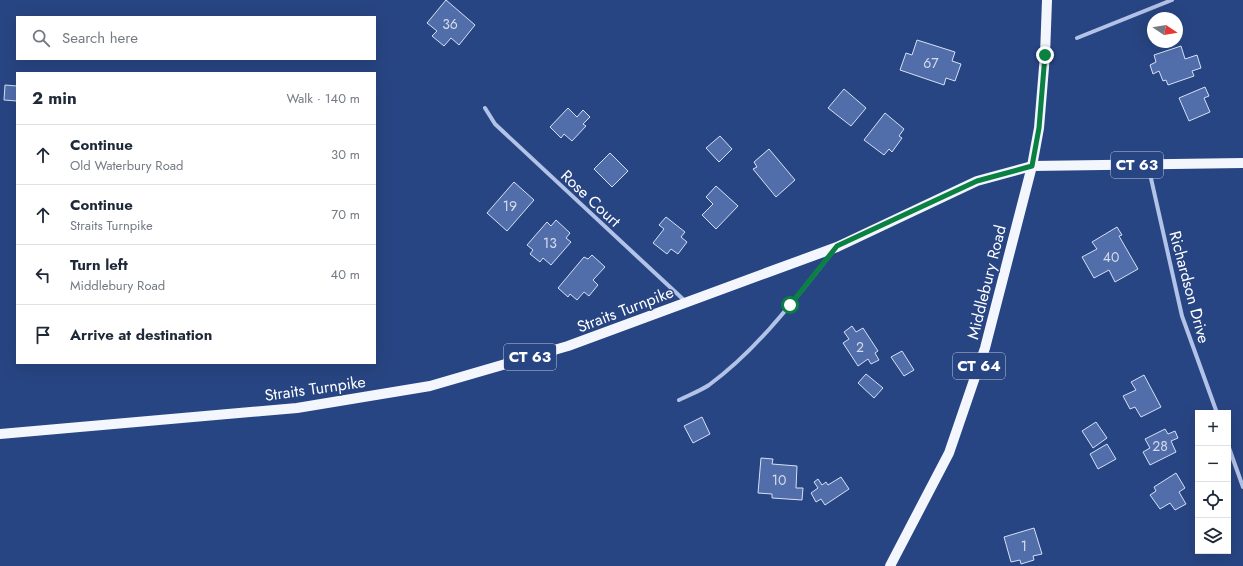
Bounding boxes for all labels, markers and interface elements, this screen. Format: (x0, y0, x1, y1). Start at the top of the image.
north arrow (1147, 12, 1183, 48)
house number: 36 (442, 14, 458, 34)
search box (16, 16, 376, 60)
icon: search (30, 27, 52, 49)
text: Search here (62, 27, 138, 49)
route end (1036, 46, 1054, 64)
house number: 67 (923, 53, 939, 73)
text: 2 min (32, 86, 77, 110)
text: Walk · 140 m (286, 89, 360, 108)
text: Continue (70, 134, 133, 156)
icon: ahead (32, 144, 54, 166)
text: 30 m (331, 145, 360, 164)
road number: CT 63 (1111, 152, 1163, 178)
text: Old Waterbury Road (70, 156, 183, 175)
street label: Rose Court (556, 165, 626, 232)
text: Continue (70, 194, 133, 216)
house number: 19 (503, 196, 517, 216)
icon: ahead (32, 204, 54, 226)
text: 70 m (331, 205, 360, 224)
text: Straits Turnpike (70, 216, 153, 235)
street label: Middlebury Road (961, 223, 1012, 342)
street label: Richardson Drive (1163, 228, 1216, 346)
house number: 13 (543, 233, 557, 253)
house number: 40 (1103, 247, 1119, 267)
text: Turn left (70, 254, 128, 276)
icon: left (32, 264, 54, 286)
text: 40 m (331, 265, 360, 284)
text: Middlebury Road (70, 276, 165, 295)
street label: Straits Turnpike (574, 280, 677, 338)
route start (781, 296, 799, 314)
icon: arrive (32, 324, 54, 346)
text: Arrive at destination (70, 324, 212, 346)
house number: 2 (856, 337, 864, 357)
road number: CT 63 (504, 344, 556, 370)
road number: CT 64 (953, 353, 1005, 379)
street label: Straits Turnpike (263, 370, 367, 407)
map controls (1195, 410, 1231, 554)
button: + (1195, 410, 1231, 446)
house number: 28 (1152, 436, 1168, 456)
button: − (1195, 446, 1231, 482)
house number: 10 (772, 470, 786, 490)
button: locate (1195, 482, 1231, 518)
button: layers (1195, 518, 1231, 554)
house number: 1 (1021, 536, 1027, 556)

